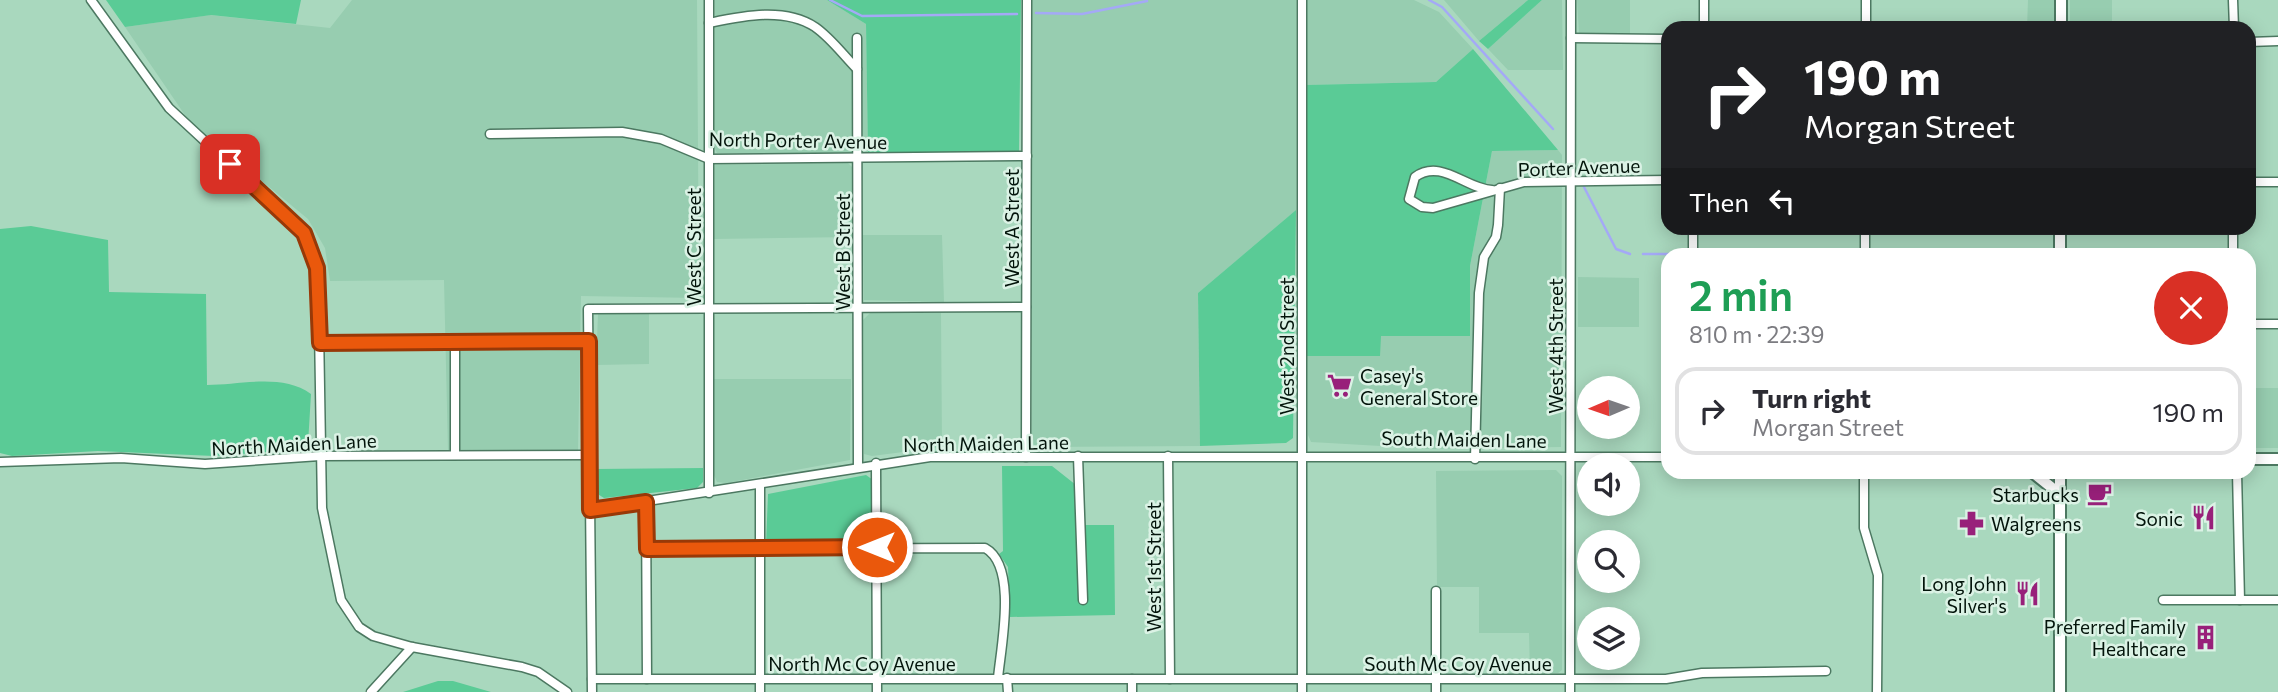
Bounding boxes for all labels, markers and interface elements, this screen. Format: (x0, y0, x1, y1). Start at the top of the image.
text: 190 m (1804, 45, 1941, 105)
icon: right (1689, 49, 1780, 140)
text: Morgan Street (1804, 105, 2015, 145)
street label: North Porter Avenue (709, 127, 887, 153)
pin (200, 134, 260, 194)
icon: arrive (211, 145, 249, 183)
street label: Porter Avenue (1517, 153, 1641, 181)
street label: West A Street (1000, 169, 1023, 287)
icon: left (1763, 182, 1801, 220)
text: Then (1689, 186, 1749, 217)
street label: West C Street (682, 188, 705, 306)
street label: West B Street (831, 193, 854, 311)
text: 2 min (1689, 268, 1793, 320)
button: close (2154, 271, 2228, 345)
street label: West 2nd Street (1275, 277, 1298, 415)
street label: West 4th Street (1544, 278, 1567, 414)
text: 810 m · 22:39 (1689, 320, 1825, 348)
place label: Casey's General Store (1360, 364, 1478, 409)
supermarket icon: Casey's General Store (1326, 372, 1354, 400)
north arrow (1577, 376, 1640, 439)
map controls (1577, 376, 1640, 670)
text: Turn right (1752, 382, 1871, 413)
icon: right (1693, 392, 1731, 430)
text: 190 m (2152, 396, 2224, 427)
text: Morgan Street (1752, 413, 1904, 441)
street label: South Maiden Lane (1381, 426, 1547, 452)
street label: North Maiden Lane (211, 428, 377, 460)
street label: North Maiden Lane (903, 430, 1069, 456)
button: sound (1577, 453, 1640, 516)
cafe icon: Starbucks (2085, 480, 2113, 508)
place label: Starbucks (1993, 483, 2079, 506)
street label: West 1st Street (1142, 502, 1165, 632)
restaurant icon: Sonic (2189, 504, 2217, 532)
place label: Sonic (2135, 507, 2183, 530)
pharmacy icon: Walgreens (1957, 509, 1985, 537)
position arrow (840, 510, 914, 584)
place label: Walgreens (1991, 512, 2081, 535)
button: search (1577, 530, 1640, 593)
place label: Long John Silver's (1921, 572, 2007, 617)
restaurant icon: Long John Silver's (2013, 580, 2041, 608)
button: layers (1577, 607, 1640, 670)
place label: Preferred Family Healthcare (2044, 615, 2186, 660)
building icon: Preferred Family Healthcare (2192, 623, 2220, 651)
street label: North Mc Coy Avenue (768, 652, 956, 675)
street label: South Mc Coy Avenue (1364, 652, 1552, 675)

